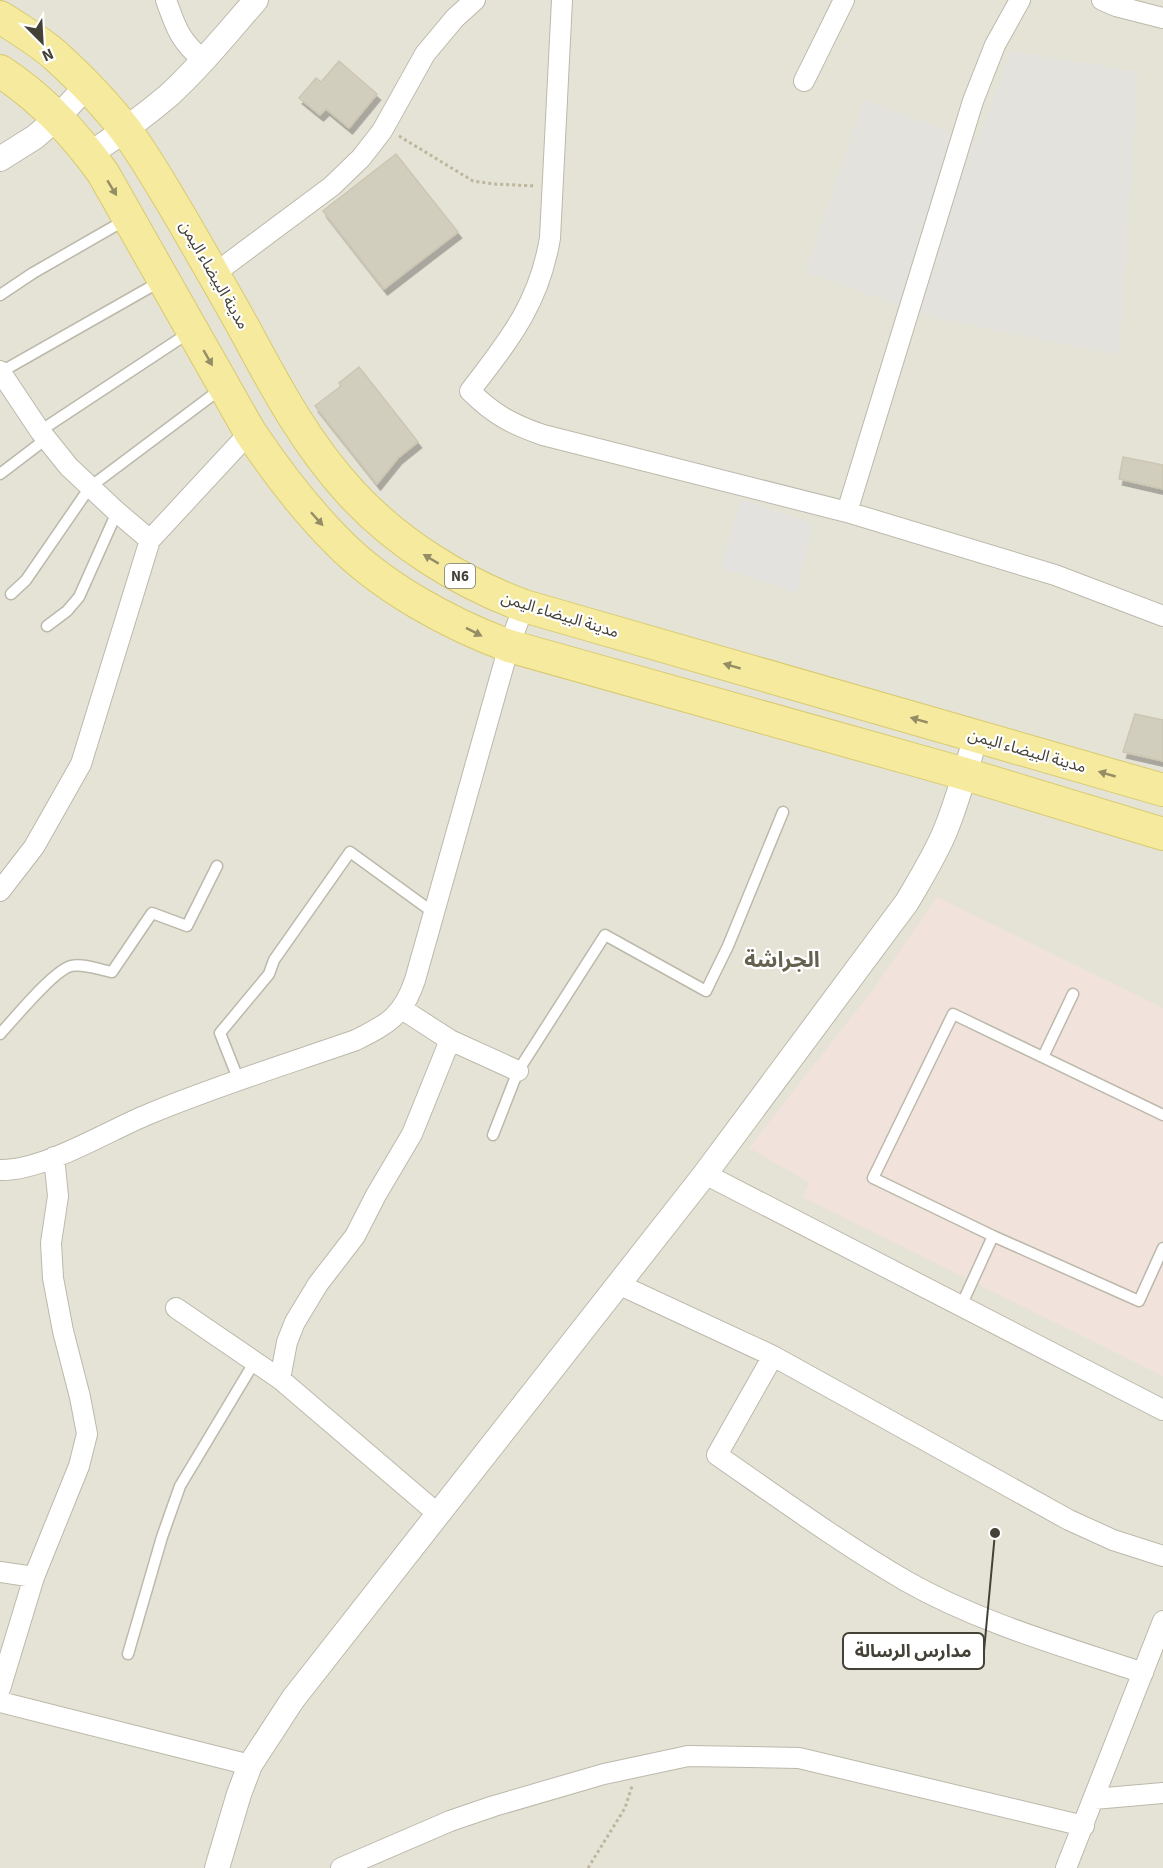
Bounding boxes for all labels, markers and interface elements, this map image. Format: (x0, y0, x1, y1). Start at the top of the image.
north arrow (12, 12, 72, 72)
text: N (38, 43, 57, 67)
one-way arrow (106, 180, 117, 196)
street label: مدينة البيضاء اليمن (174, 217, 254, 333)
one-way arrow (203, 350, 213, 367)
one-way arrow (310, 511, 323, 526)
one-way arrow (423, 553, 439, 564)
road number: N6 (445, 564, 475, 588)
street label: مدينة البيضاء اليمن (498, 587, 622, 643)
one-way arrow (465, 626, 483, 636)
one-way arrow (723, 661, 741, 670)
one-way arrow (910, 715, 928, 724)
street label: مدينة البيضاء اليمن (965, 724, 1089, 778)
one-way arrow (1098, 769, 1116, 778)
district label: الجراشة (744, 944, 820, 976)
callout: مدارس الرسالة (843, 1633, 984, 1669)
text: مدارس الرسالة (855, 1639, 971, 1664)

